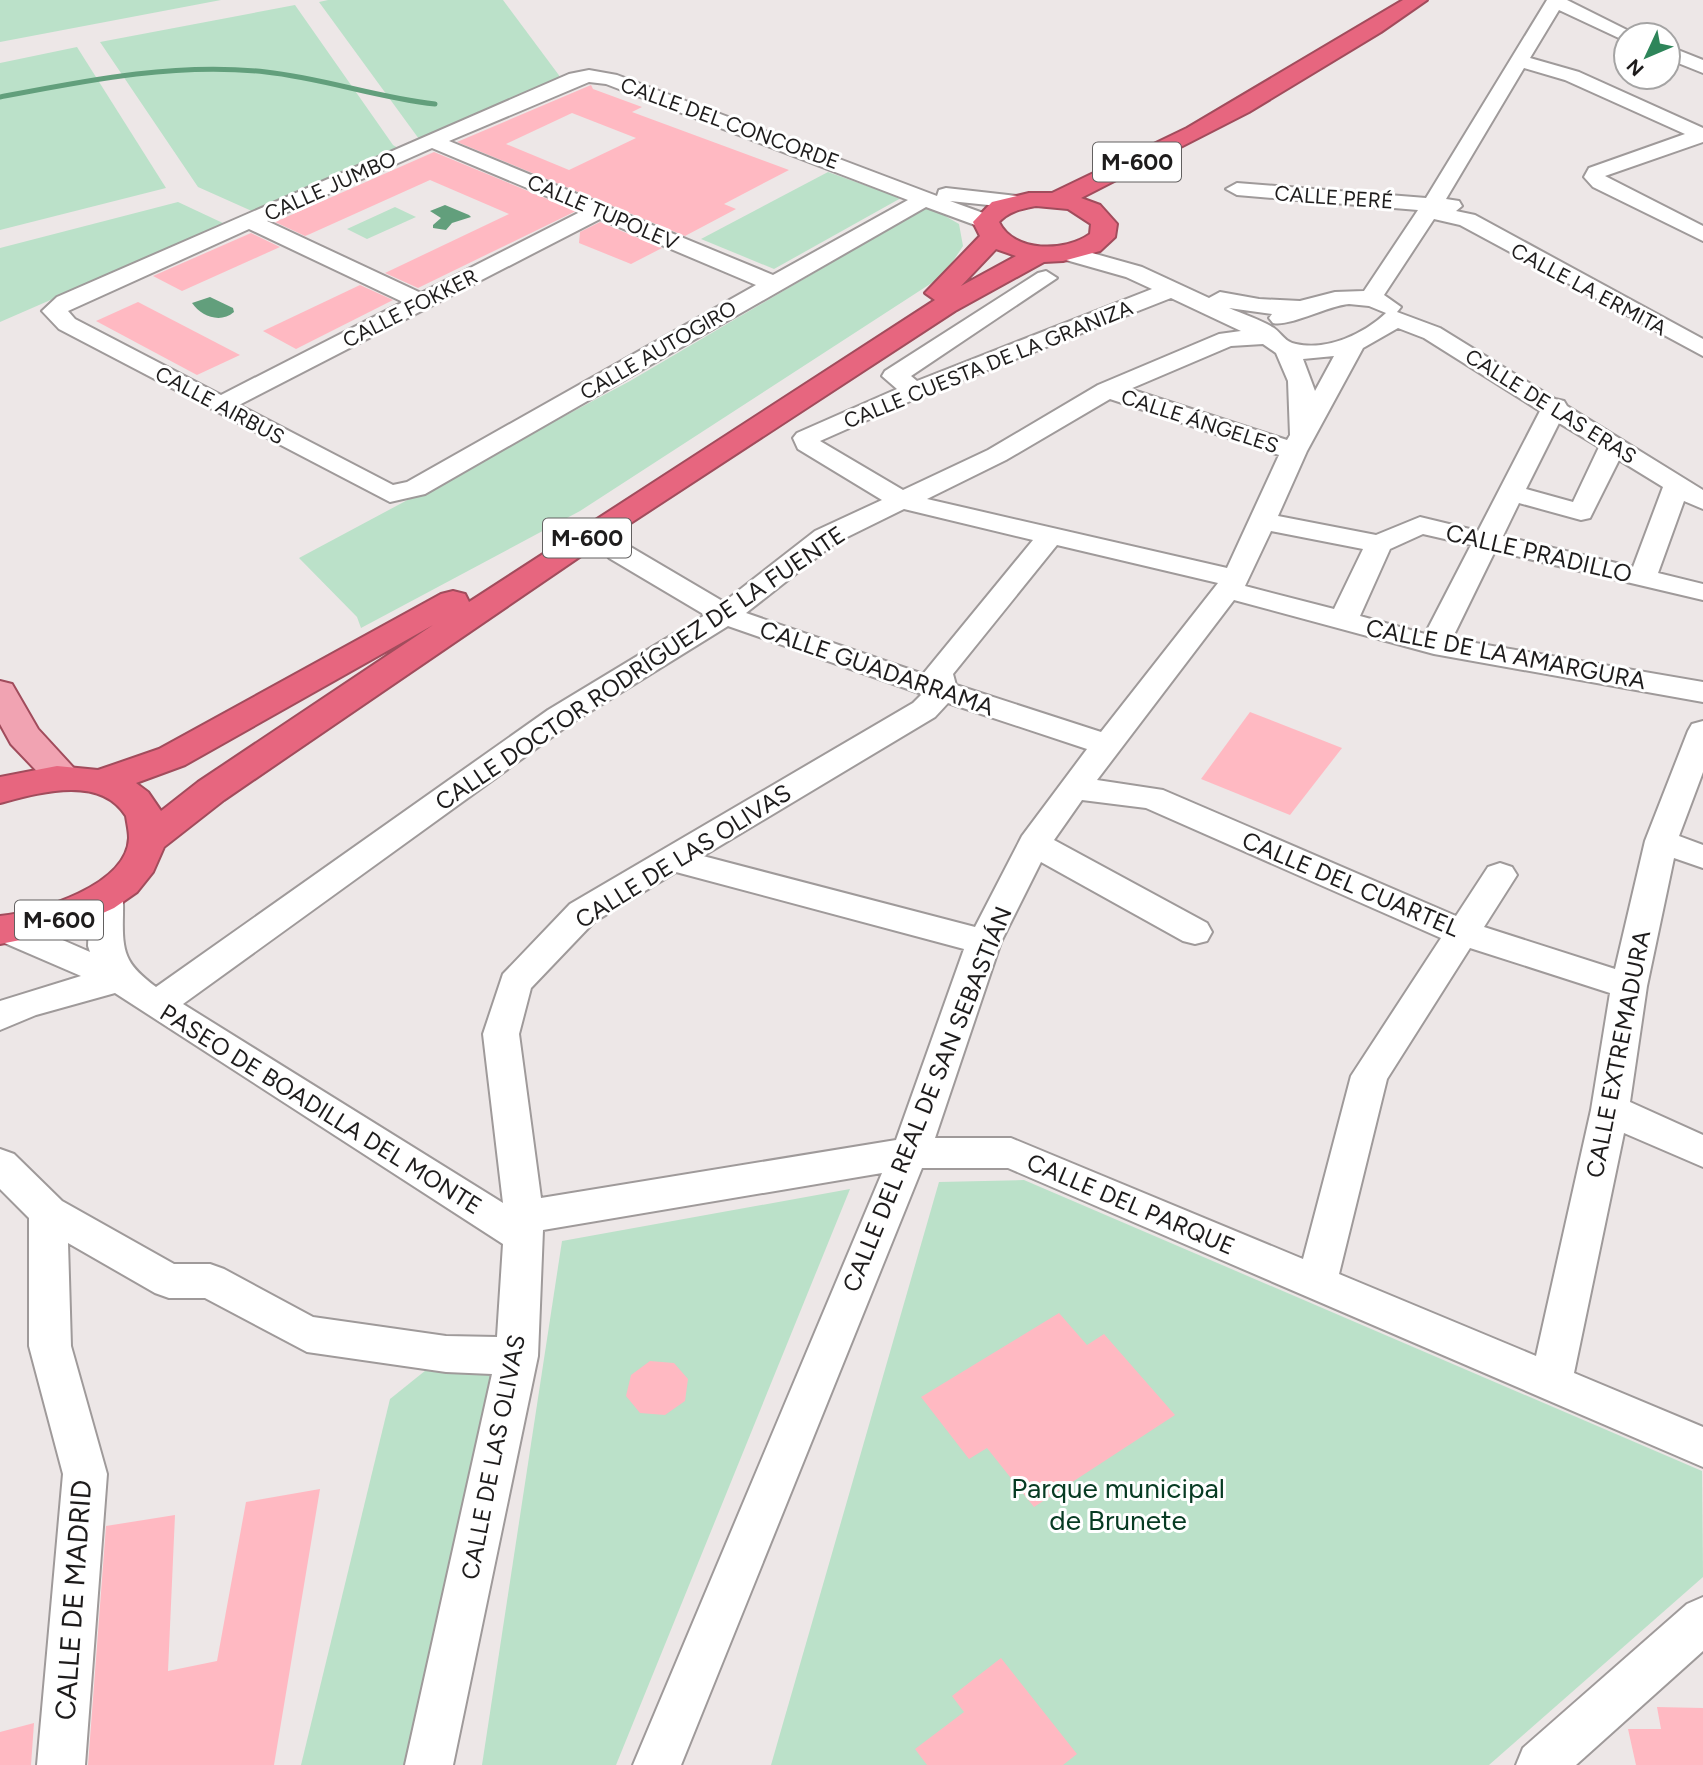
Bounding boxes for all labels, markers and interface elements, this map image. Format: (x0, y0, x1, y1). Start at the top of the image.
north arrow (1612, 21, 1682, 91)
text: N (1622, 54, 1649, 81)
street label: CALLE DEL CONCORDE (617, 72, 843, 174)
road number: M-600 (1093, 142, 1181, 182)
street label: CALLE JUMBO (260, 146, 400, 226)
street label: CALLE TUPOLEV (524, 169, 683, 255)
street label: CALLE PERÉ (1274, 180, 1394, 214)
street label: CALLE LA ERMITA (1507, 237, 1671, 341)
street label: CALLE FOKKER (339, 263, 481, 353)
street label: CALLE AUTOGIRO (575, 295, 741, 405)
street label: CALLE CUESTA DE LA GRANIZA (840, 295, 1136, 433)
street label: CALLE DE LAS ERAS (1461, 343, 1641, 469)
street label: CALLE AIRBUS (151, 361, 289, 449)
street label: CALLE ÁNGELES (1118, 384, 1282, 458)
street label: CALLE PRADILLO (1443, 517, 1635, 589)
road number: M-600 (543, 518, 631, 558)
street label: CALLE DOCTOR RODRÍGUEZ DE LA FUENTE (430, 520, 850, 816)
street label: CALLE DE LA AMARGURA (1364, 613, 1649, 695)
street label: CALLE GUADARRAMA (756, 614, 999, 722)
street label: CALLE DE LAS OLIVAS (570, 778, 796, 934)
street label: CALLE DEL CUARTEL (1238, 825, 1464, 943)
road number: M-600 (15, 900, 103, 939)
street label: CALLE DEL REAL DE SAN SEBASTIÁN (836, 902, 1018, 1296)
street label: CALLE EXTREMADURA (1580, 927, 1656, 1180)
street label: PASEO DE BOADILLA DEL MONTE (155, 998, 487, 1220)
street label: CALLE DEL PARQUE (1023, 1147, 1239, 1261)
street label: CALLE DE LAS OLIVAS (455, 1332, 531, 1582)
park label: Parque municipal de Brunete (1011, 1471, 1225, 1537)
street label: CALLE DE MADRID (48, 1479, 98, 1721)

